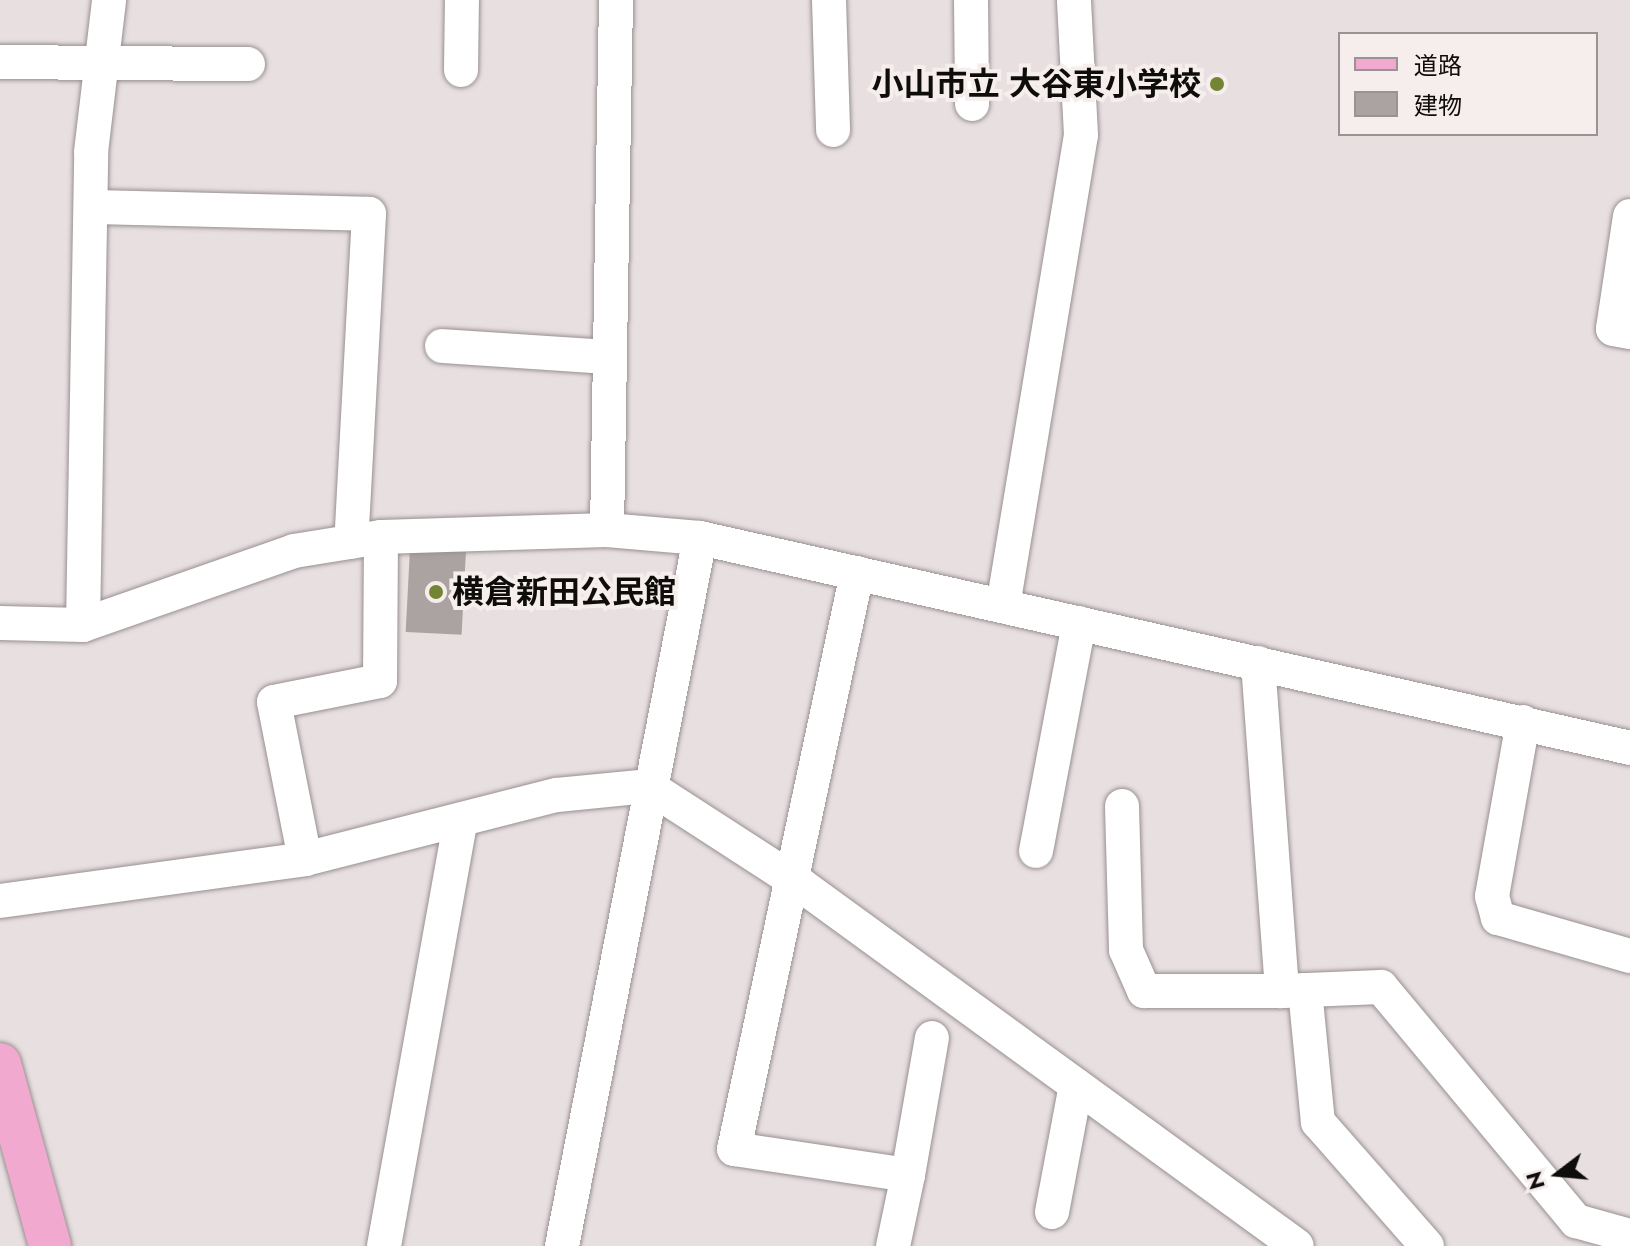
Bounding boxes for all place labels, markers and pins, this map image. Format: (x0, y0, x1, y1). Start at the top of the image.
place label: 小山市立 大谷東小学校 (871, 65, 1201, 103)
marker: 小山市立 大谷東小学校 (1208, 75, 1226, 93)
place label: 横倉新田公民館 (452, 573, 676, 611)
marker: 横倉新田公民館 (427, 583, 445, 601)

